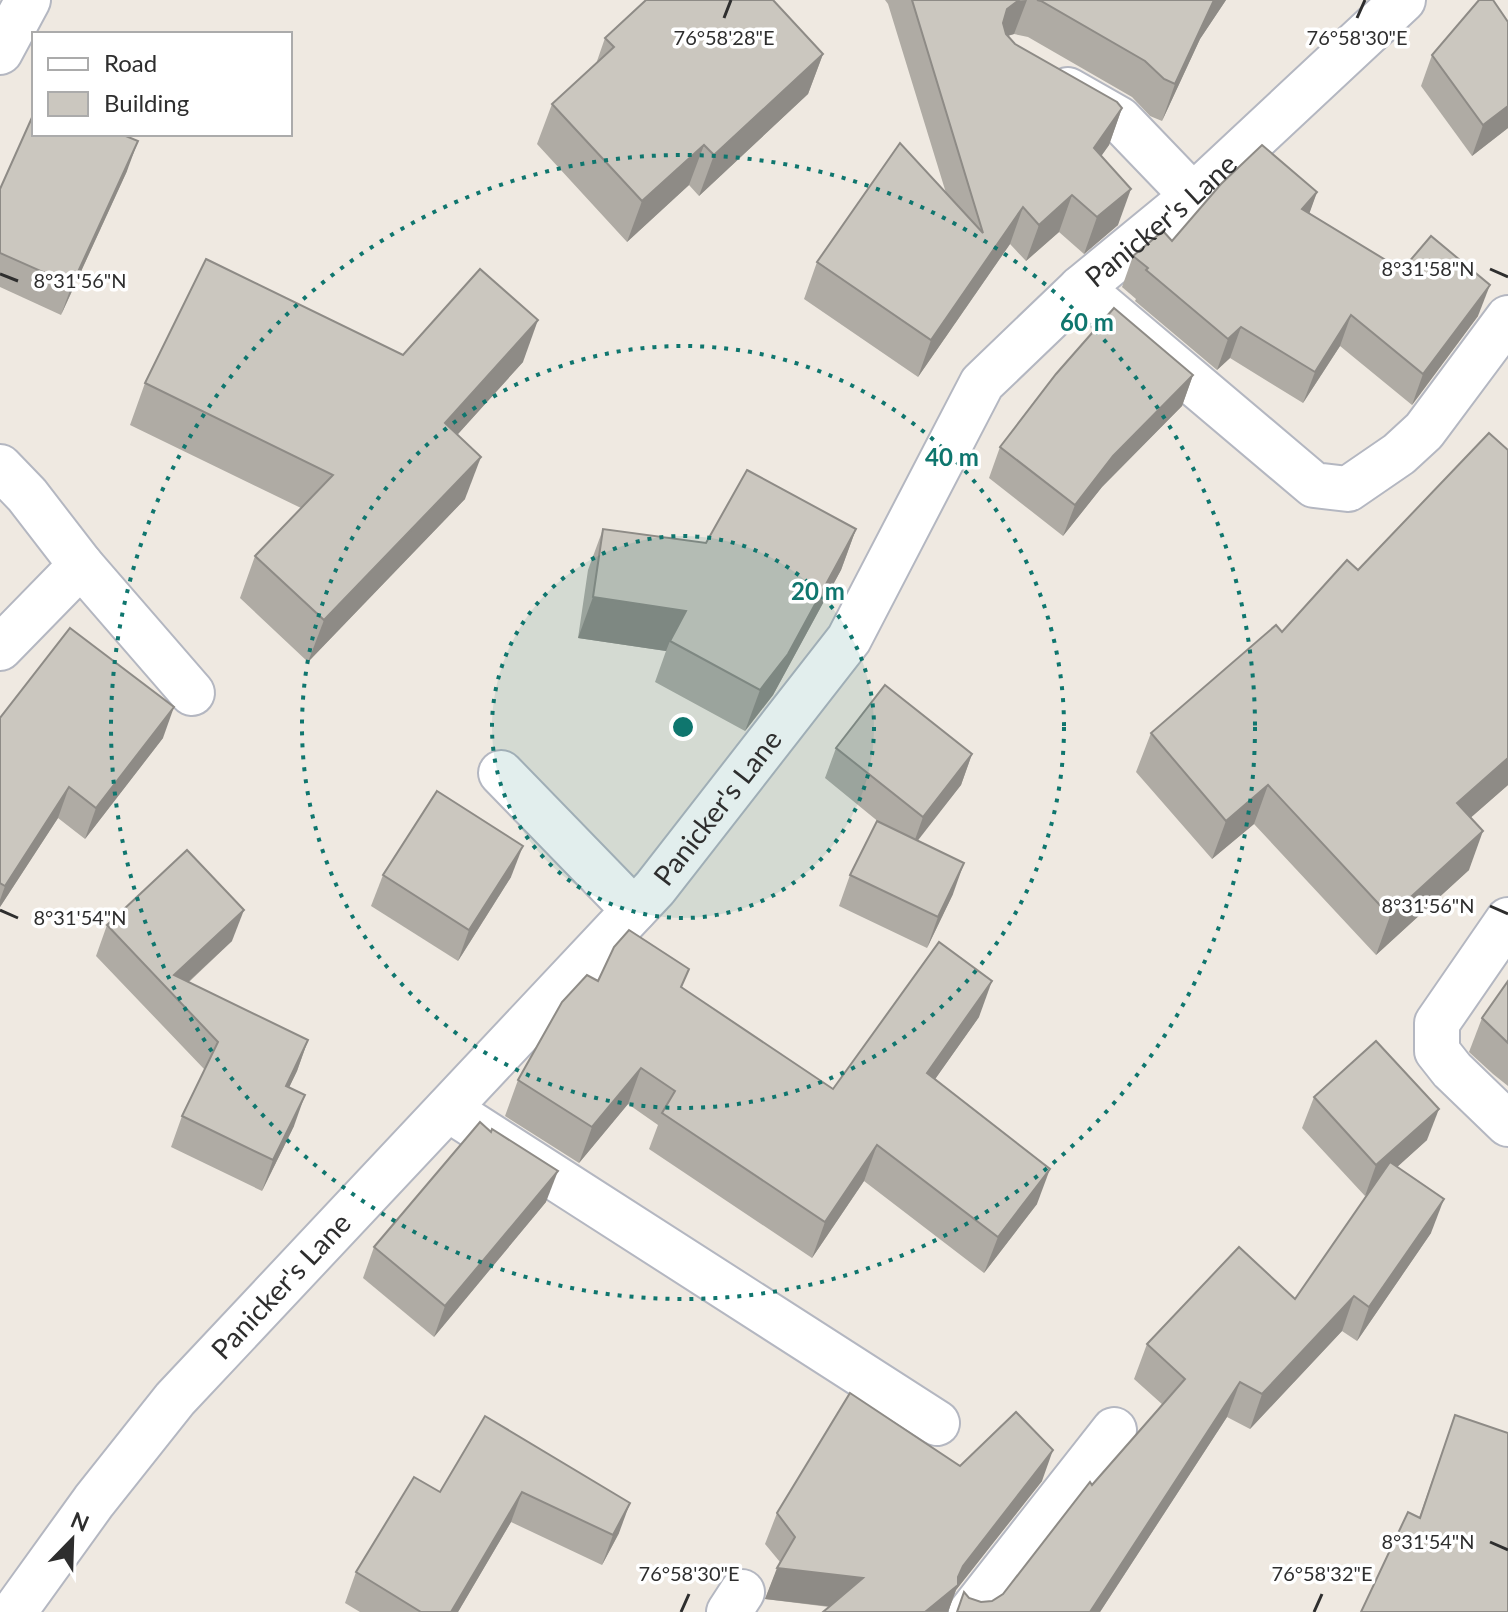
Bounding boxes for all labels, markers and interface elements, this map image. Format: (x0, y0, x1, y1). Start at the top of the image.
text: 76°58'28"E (674, 25, 774, 49)
text: 76°58'30"E (1307, 25, 1407, 49)
legend (32, 32, 292, 136)
text: Road (104, 48, 157, 77)
text: Building (104, 88, 189, 117)
street label: Panicker's Lane (1078, 146, 1243, 294)
text: 8°31'58"N (1381, 256, 1475, 280)
text: 8°31'56"N (33, 268, 127, 292)
text: 60 m (1060, 307, 1114, 336)
text: 40 m (925, 442, 979, 471)
text: 20 m (791, 576, 845, 605)
centre of rings (669, 713, 697, 741)
street label: Panicker's Lane (646, 722, 788, 892)
text: 8°31'56"N (1381, 893, 1475, 917)
text: 8°31'54"N (33, 905, 127, 929)
street label: Panicker's Lane (204, 1205, 357, 1366)
north arrow (32, 1500, 112, 1580)
text: N (67, 1505, 93, 1537)
text: 8°31'54"N (1381, 1529, 1475, 1553)
text: 76°58'30"E (639, 1561, 739, 1585)
text: 76°58'32"E (1272, 1561, 1372, 1585)

